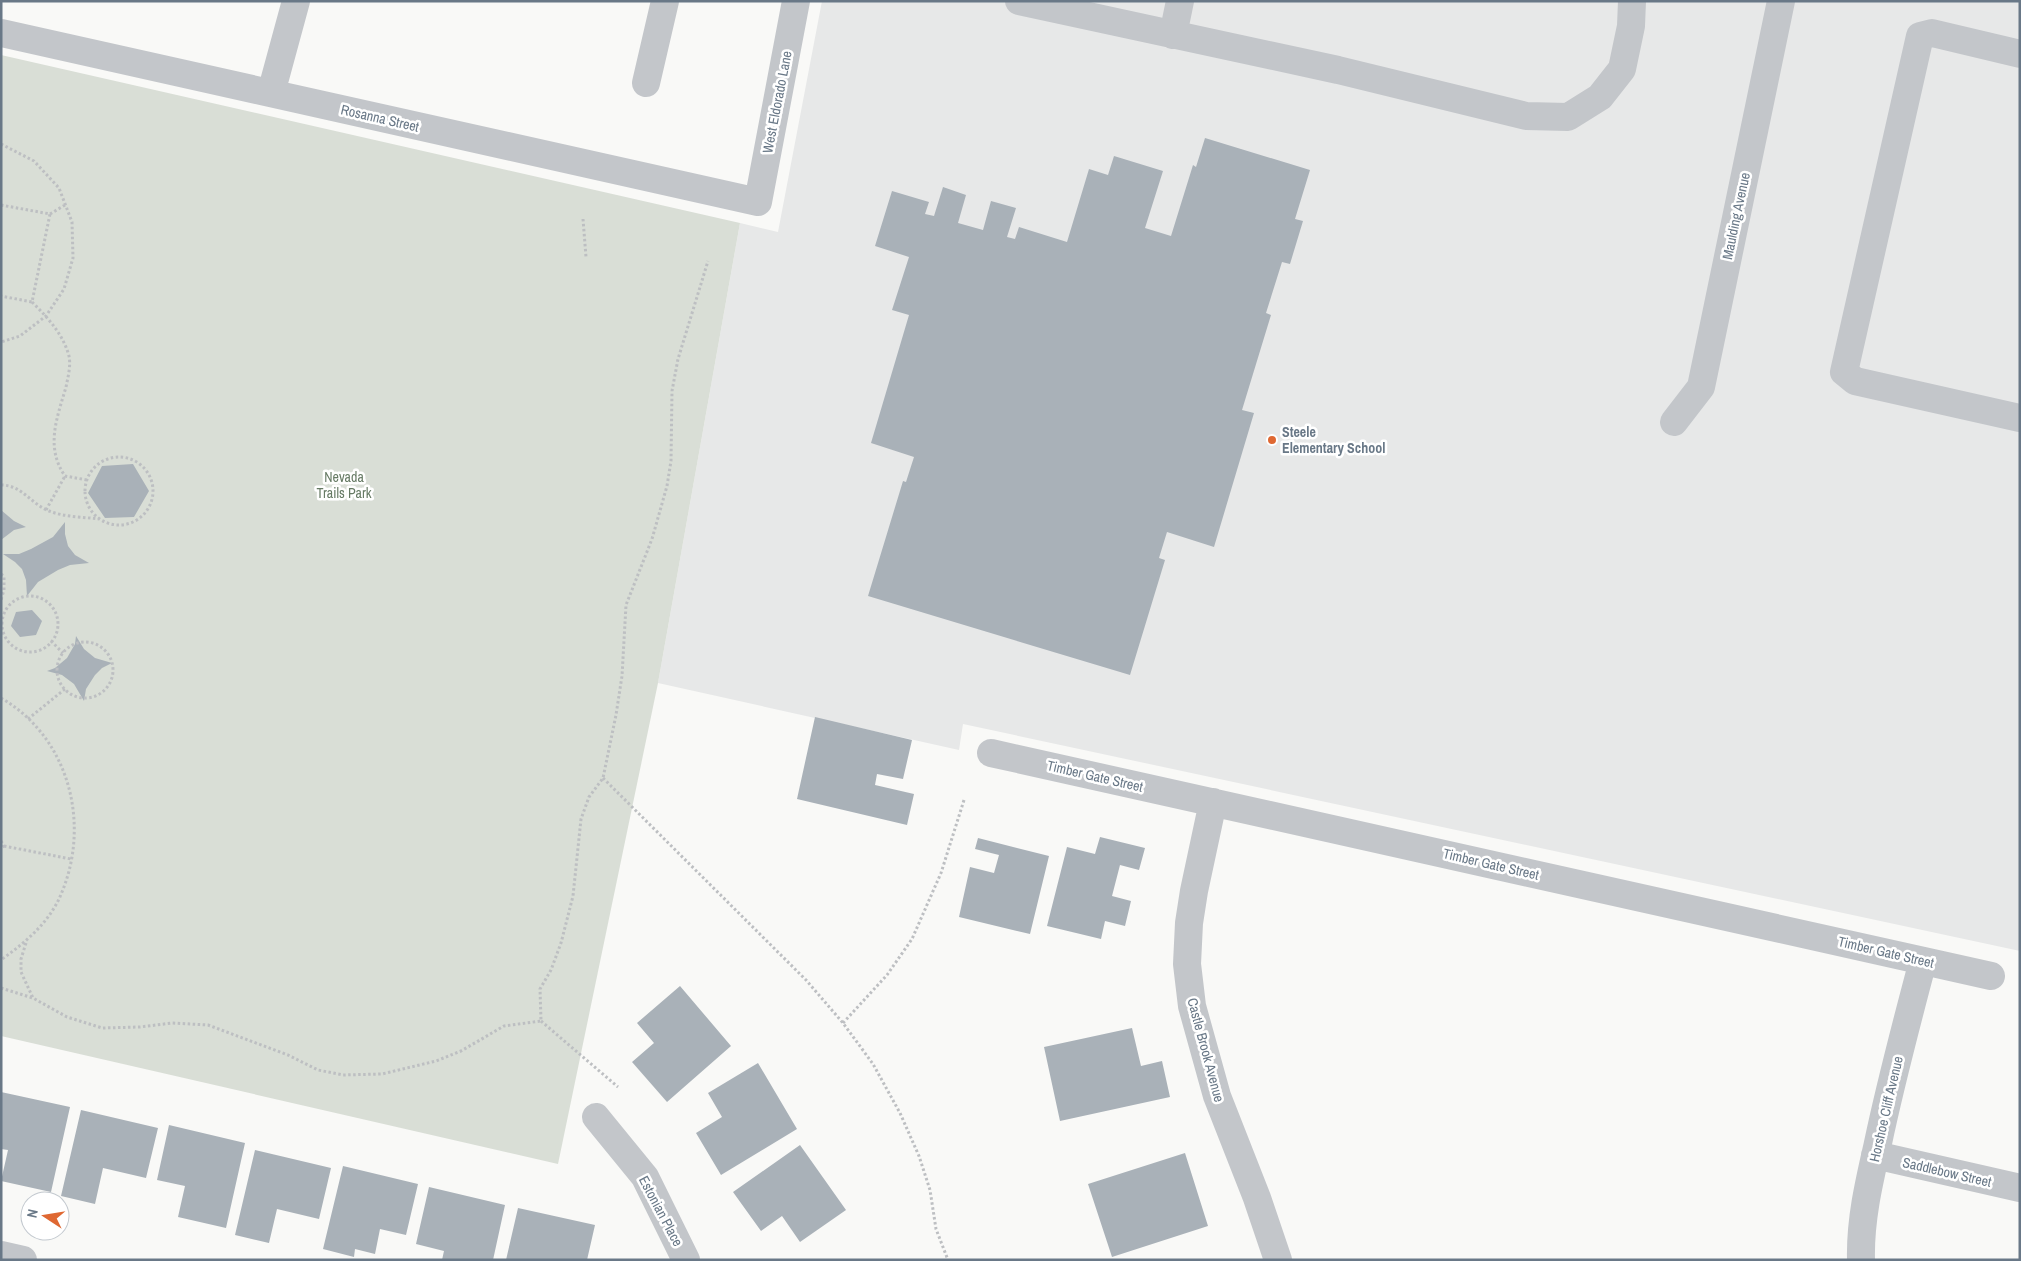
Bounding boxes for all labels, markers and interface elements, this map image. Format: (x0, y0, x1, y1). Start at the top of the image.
street label: West Eldorado Lane (758, 49, 796, 155)
street label: Rosanna Street (339, 100, 421, 136)
street label: Maulding Avenue (1718, 171, 1754, 261)
place label: Steele Elementary School (1282, 423, 1385, 457)
marker: Steele Elementary School (1266, 434, 1278, 446)
park label: Nevada Trails Park (316, 468, 372, 502)
street label: Timber Gate Street (1045, 756, 1145, 796)
street label: Timber Gate Street (1441, 844, 1541, 884)
street label: Timber Gate Street (1836, 932, 1936, 972)
street label: Castle Brook Avenue (1183, 996, 1229, 1104)
street label: Horshoe Cliff Avenue (1865, 1054, 1907, 1164)
street label: Saddlebow Street (1901, 1153, 1993, 1191)
street label: Estonian Place (635, 1173, 687, 1249)
north arrow (20, 1191, 70, 1241)
text: N (23, 1207, 42, 1219)

